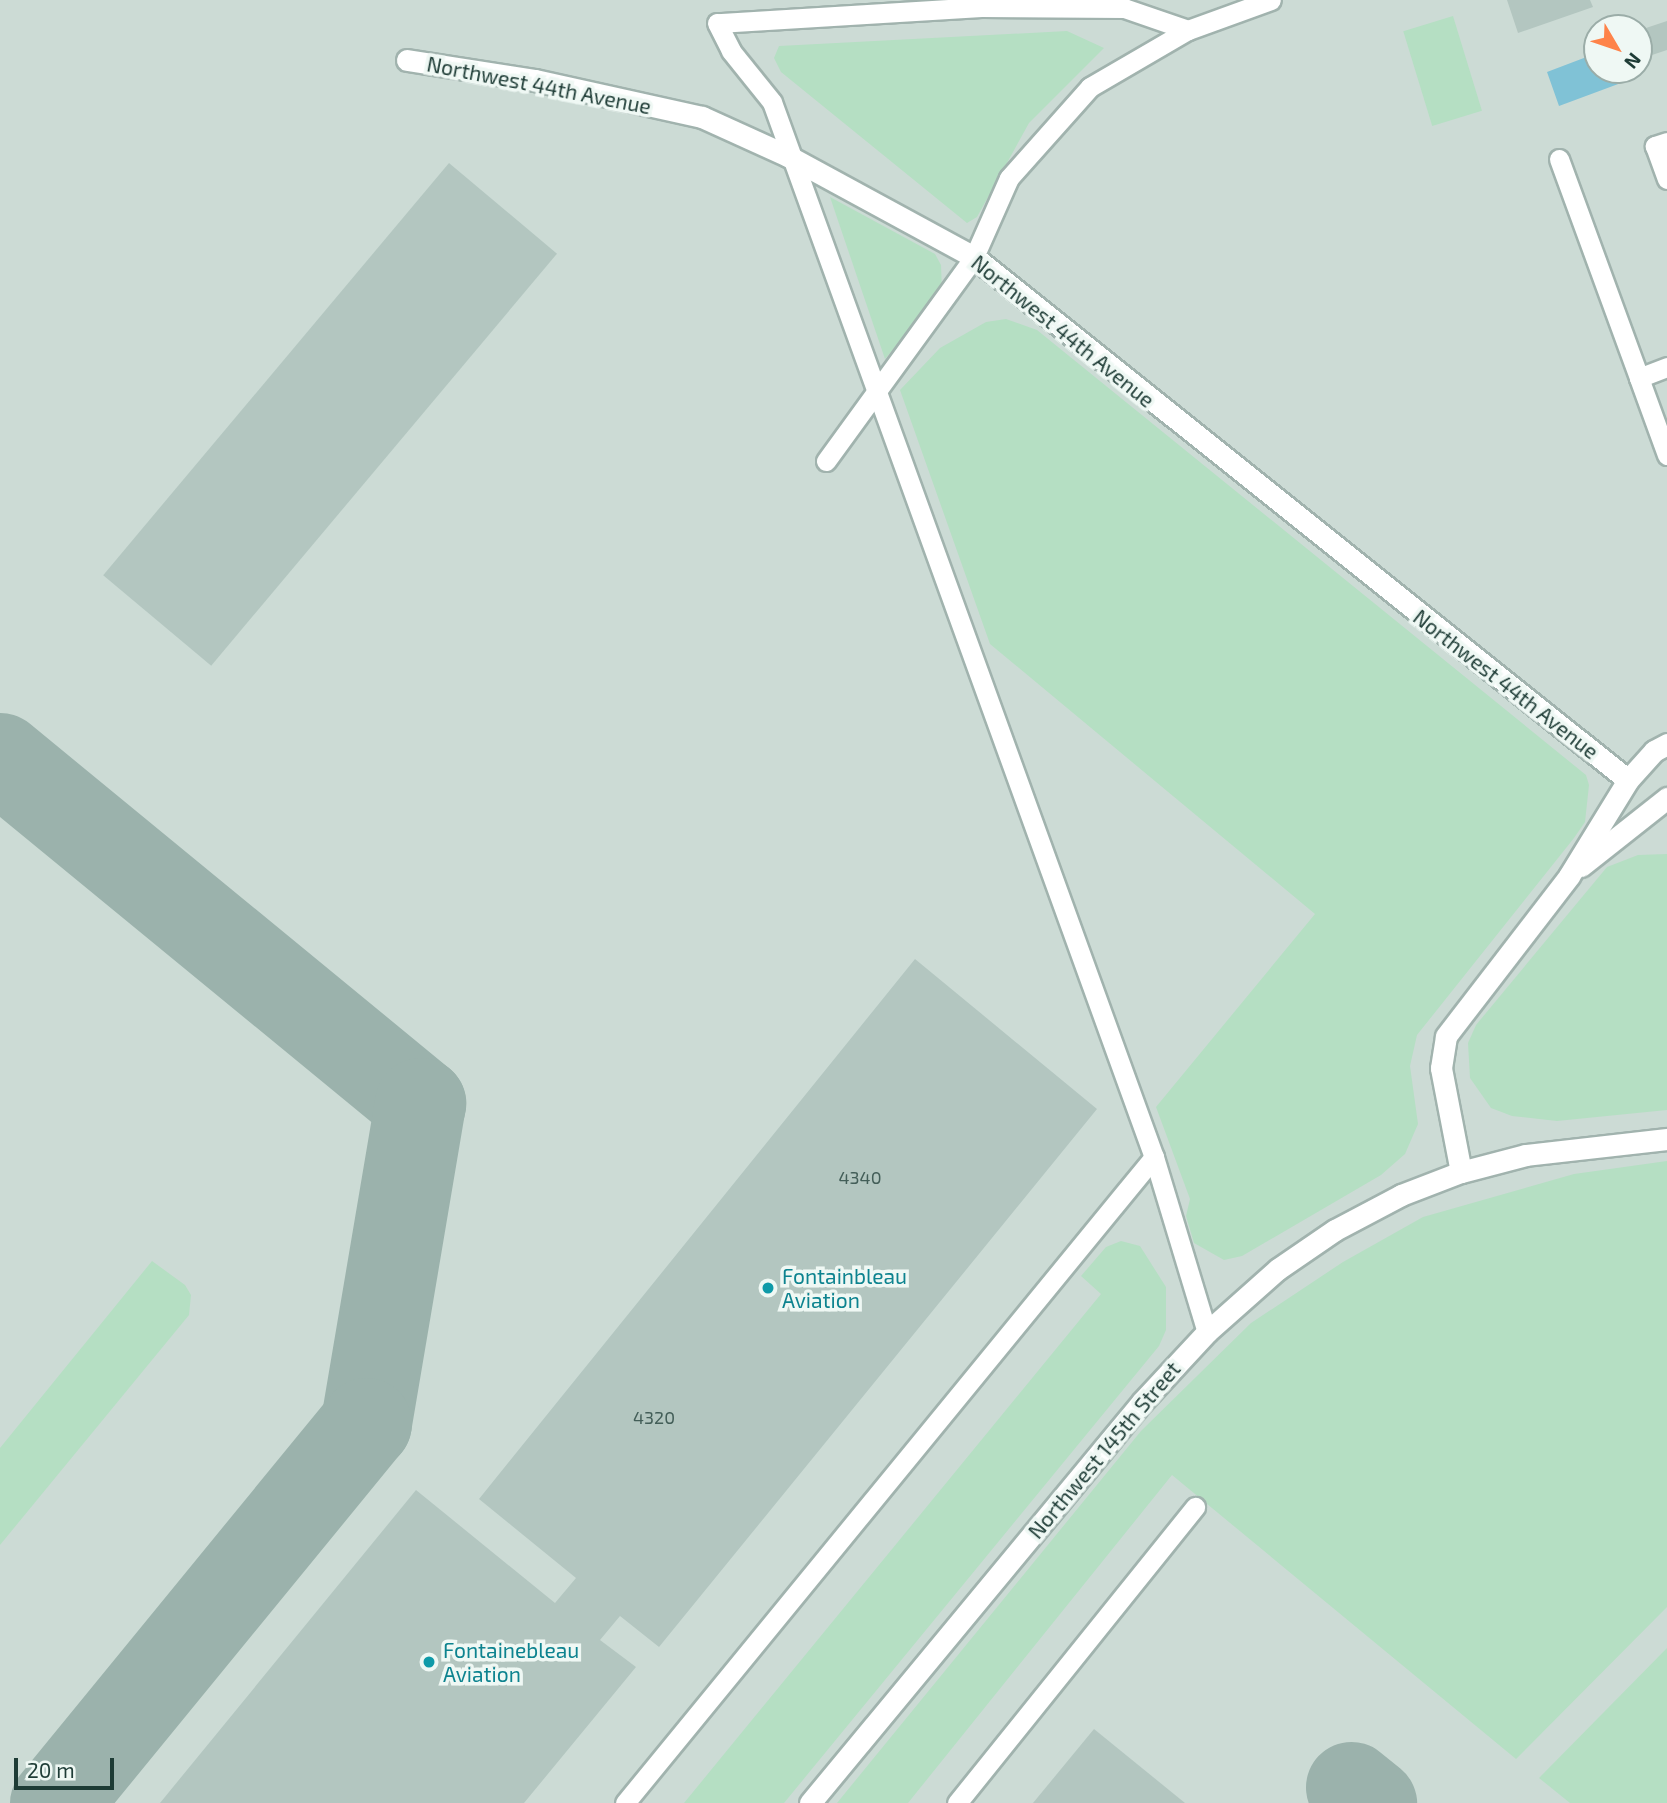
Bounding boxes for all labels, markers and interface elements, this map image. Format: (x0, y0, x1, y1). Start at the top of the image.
north arrow (1583, 14, 1653, 84)
text: N (1620, 49, 1646, 74)
street label: Northwest 44th Avenue (425, 51, 653, 119)
street label: Northwest 44th Avenue (966, 249, 1160, 413)
street label: Northwest 44th Avenue (1408, 604, 1604, 764)
house number: 4340 (838, 1166, 882, 1188)
place label: Fontainbleau Aviation (782, 1263, 907, 1313)
marker: Fontainbleau Aviation (760, 1280, 776, 1296)
street label: Northwest 145th Street (1023, 1356, 1185, 1544)
house number: 4320 (633, 1406, 675, 1428)
place label: Fontainebleau Aviation (443, 1637, 579, 1687)
marker: Fontainebleau Aviation (421, 1654, 437, 1670)
scale bar (18, 1744, 117, 1788)
text: 20 m (27, 1757, 75, 1782)

